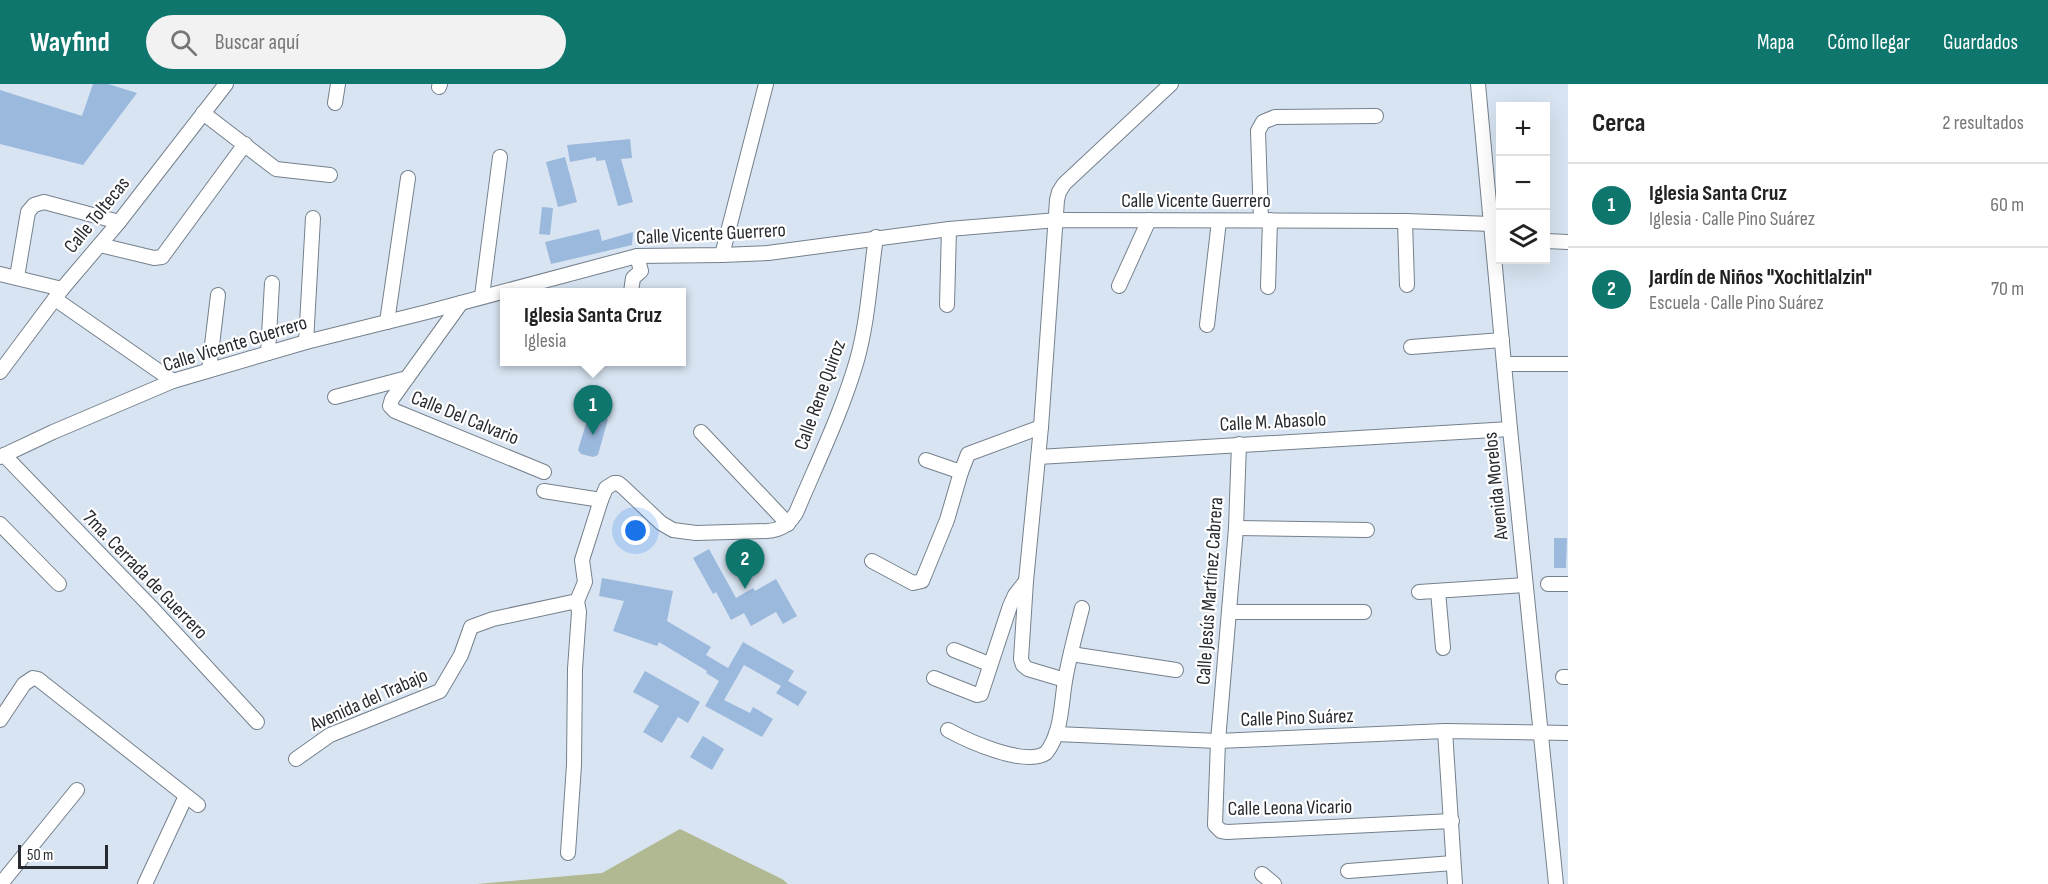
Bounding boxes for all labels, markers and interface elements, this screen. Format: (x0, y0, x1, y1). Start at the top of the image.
search box (146, 15, 566, 69)
text: Wayfind (30, 26, 110, 59)
icon: search (167, 26, 200, 59)
text: Buscar aquí (215, 29, 299, 56)
text: Mapa (1757, 30, 1794, 55)
text: Cómo llegar (1827, 30, 1910, 55)
text: Guardados (1943, 30, 2018, 55)
map controls (1496, 102, 1550, 264)
button: + (1496, 102, 1550, 156)
text: Cerca (1592, 108, 1645, 139)
text: 2 resultados (1942, 111, 2024, 135)
button: − (1496, 156, 1550, 210)
street label: Calle Toltecas (59, 172, 135, 258)
text: Iglesia Santa Cruz (1649, 180, 1787, 207)
street label: Calle Vicente Guerrero (1121, 189, 1271, 213)
text: 1 (1608, 193, 1615, 217)
text: 60 m (1990, 193, 2024, 217)
text: Iglesia · Calle Pino Suárez (1649, 207, 1815, 231)
button: layers (1496, 210, 1550, 264)
street label: Calle Vicente Guerrero (636, 218, 786, 250)
text: Jardín de Niños "Xochitlalzin" (1649, 264, 1872, 291)
text: 2 (1607, 277, 1616, 301)
text: 70 m (1991, 277, 2024, 301)
popup (500, 288, 686, 366)
text: Escuela · Calle Pino Suárez (1649, 291, 1824, 315)
text: Iglesia Santa Cruz (524, 302, 662, 329)
street label: Calle Vicente Guerrero (160, 311, 310, 377)
text: Iglesia (524, 329, 566, 353)
street label: Calle Rene Quiroz (789, 337, 851, 453)
street label: Calle Del Calvario (408, 385, 522, 451)
pin: 1 (574, 386, 612, 435)
street label: Calle M. Abasolo (1219, 407, 1327, 437)
street label: Avenida Morelos (1478, 431, 1514, 542)
street label: Calle Jesús Martínez Cabrera (1191, 496, 1229, 686)
street label: 7ma. Cerrada de Guerrero (77, 506, 213, 644)
your location (621, 516, 650, 545)
pin: 2 (726, 540, 764, 589)
street label: Avenida del Trabajo (305, 663, 432, 737)
street label: Calle Pino Suárez (1240, 704, 1354, 732)
street label: Calle Leona Vicario (1227, 795, 1353, 821)
scale bar (18, 842, 108, 870)
text: 50 m (27, 846, 53, 865)

